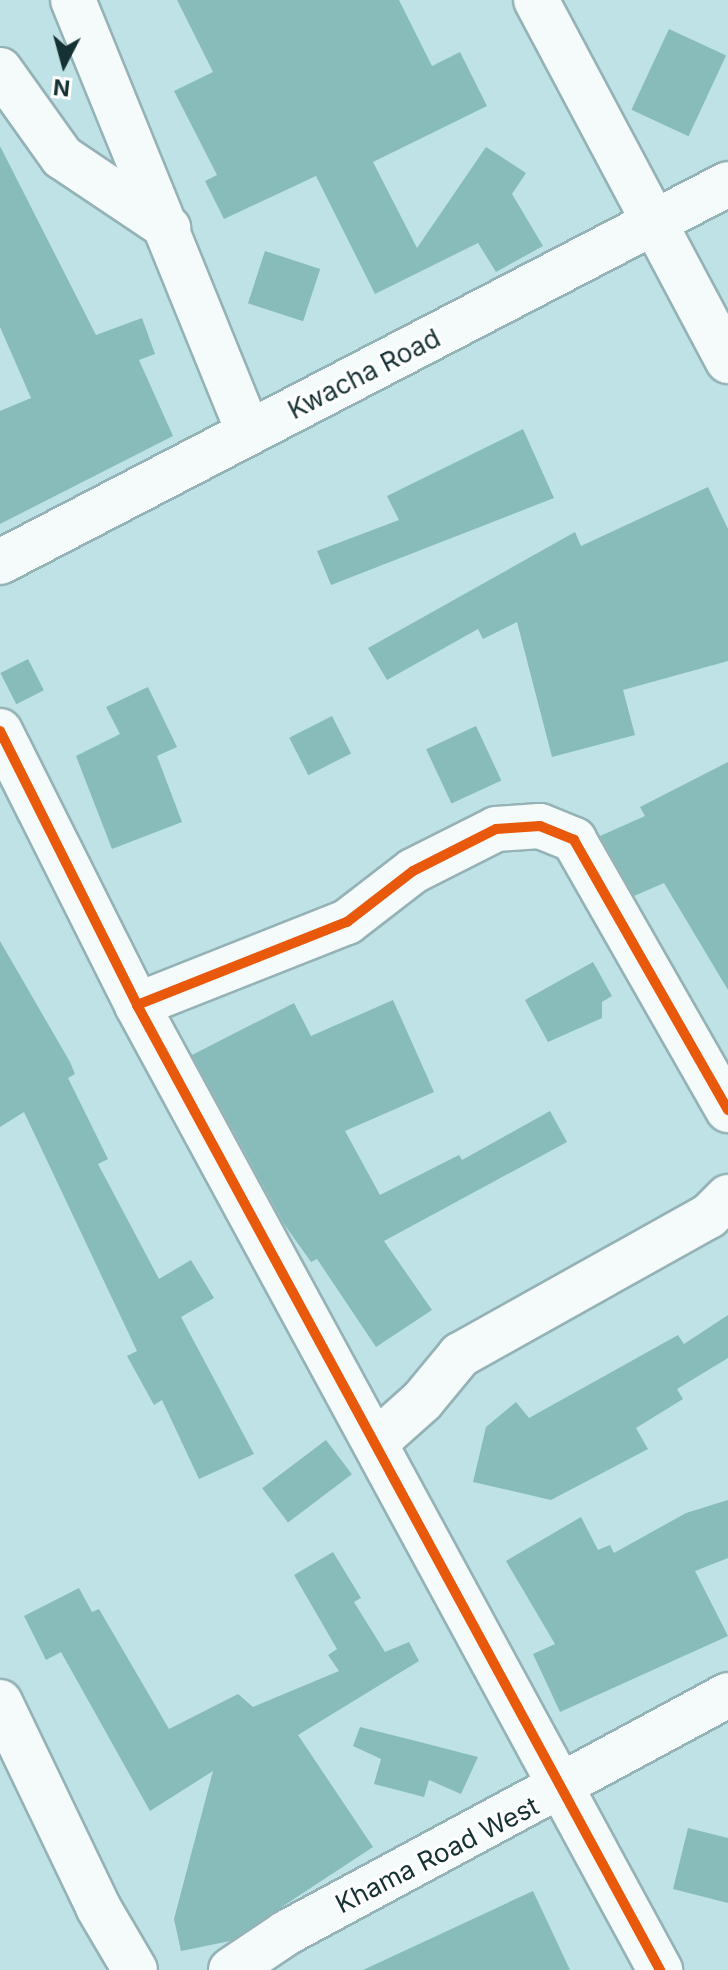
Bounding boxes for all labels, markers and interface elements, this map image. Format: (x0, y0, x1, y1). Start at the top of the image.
north arrow (24, 24, 104, 104)
text: N (52, 74, 71, 102)
street label: Kwacha Road (283, 322, 445, 426)
street label: Khama Road West (330, 1790, 544, 1920)

